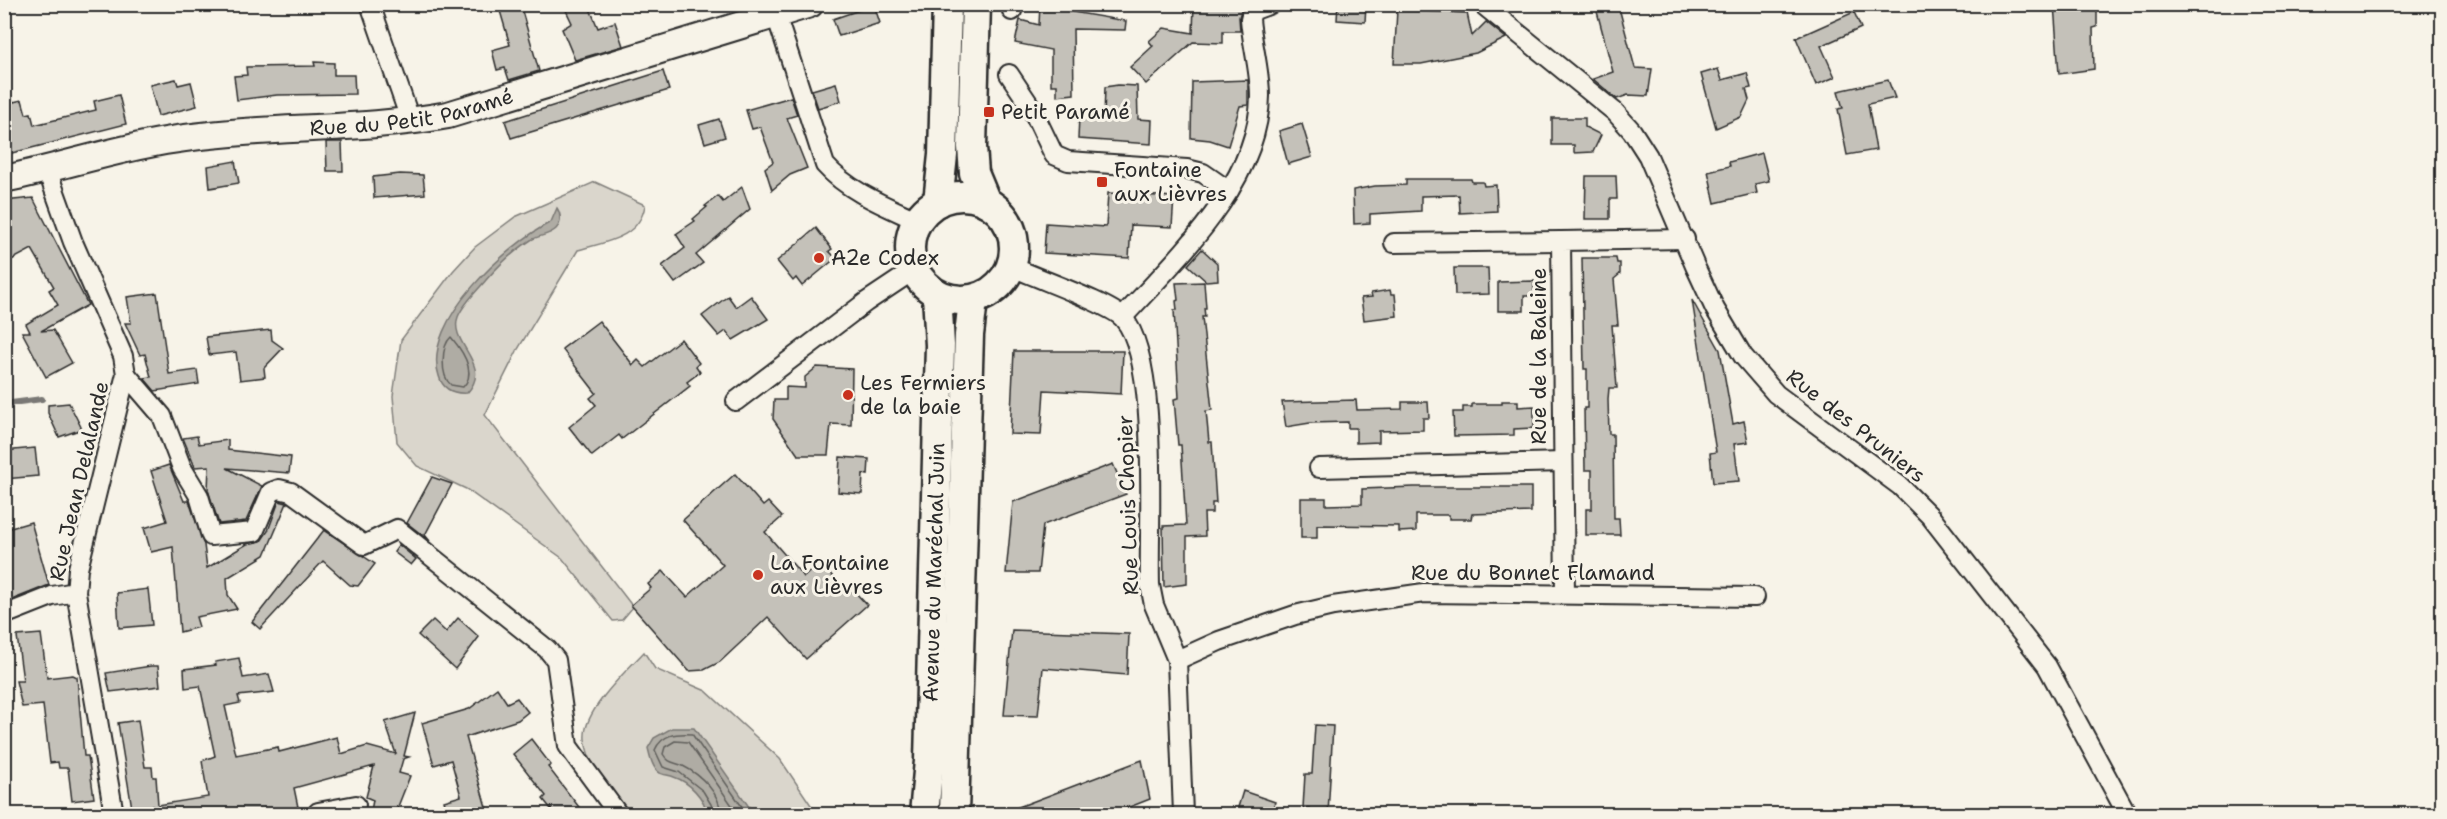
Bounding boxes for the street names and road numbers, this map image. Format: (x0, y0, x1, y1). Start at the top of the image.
street label: Rue du Petit Paramé (309, 82, 517, 142)
street label: Rue de la Baleine (1525, 268, 1553, 444)
street label: Rue des Pruniers (1781, 363, 1931, 489)
street label: Rue Jean Delalande (42, 379, 116, 583)
street label: Rue Louis Chopier (1111, 414, 1145, 596)
street label: Avenue du Maréchal Juin (917, 442, 951, 702)
street label: Rue du Bonnet Flamand (1411, 559, 1655, 587)

